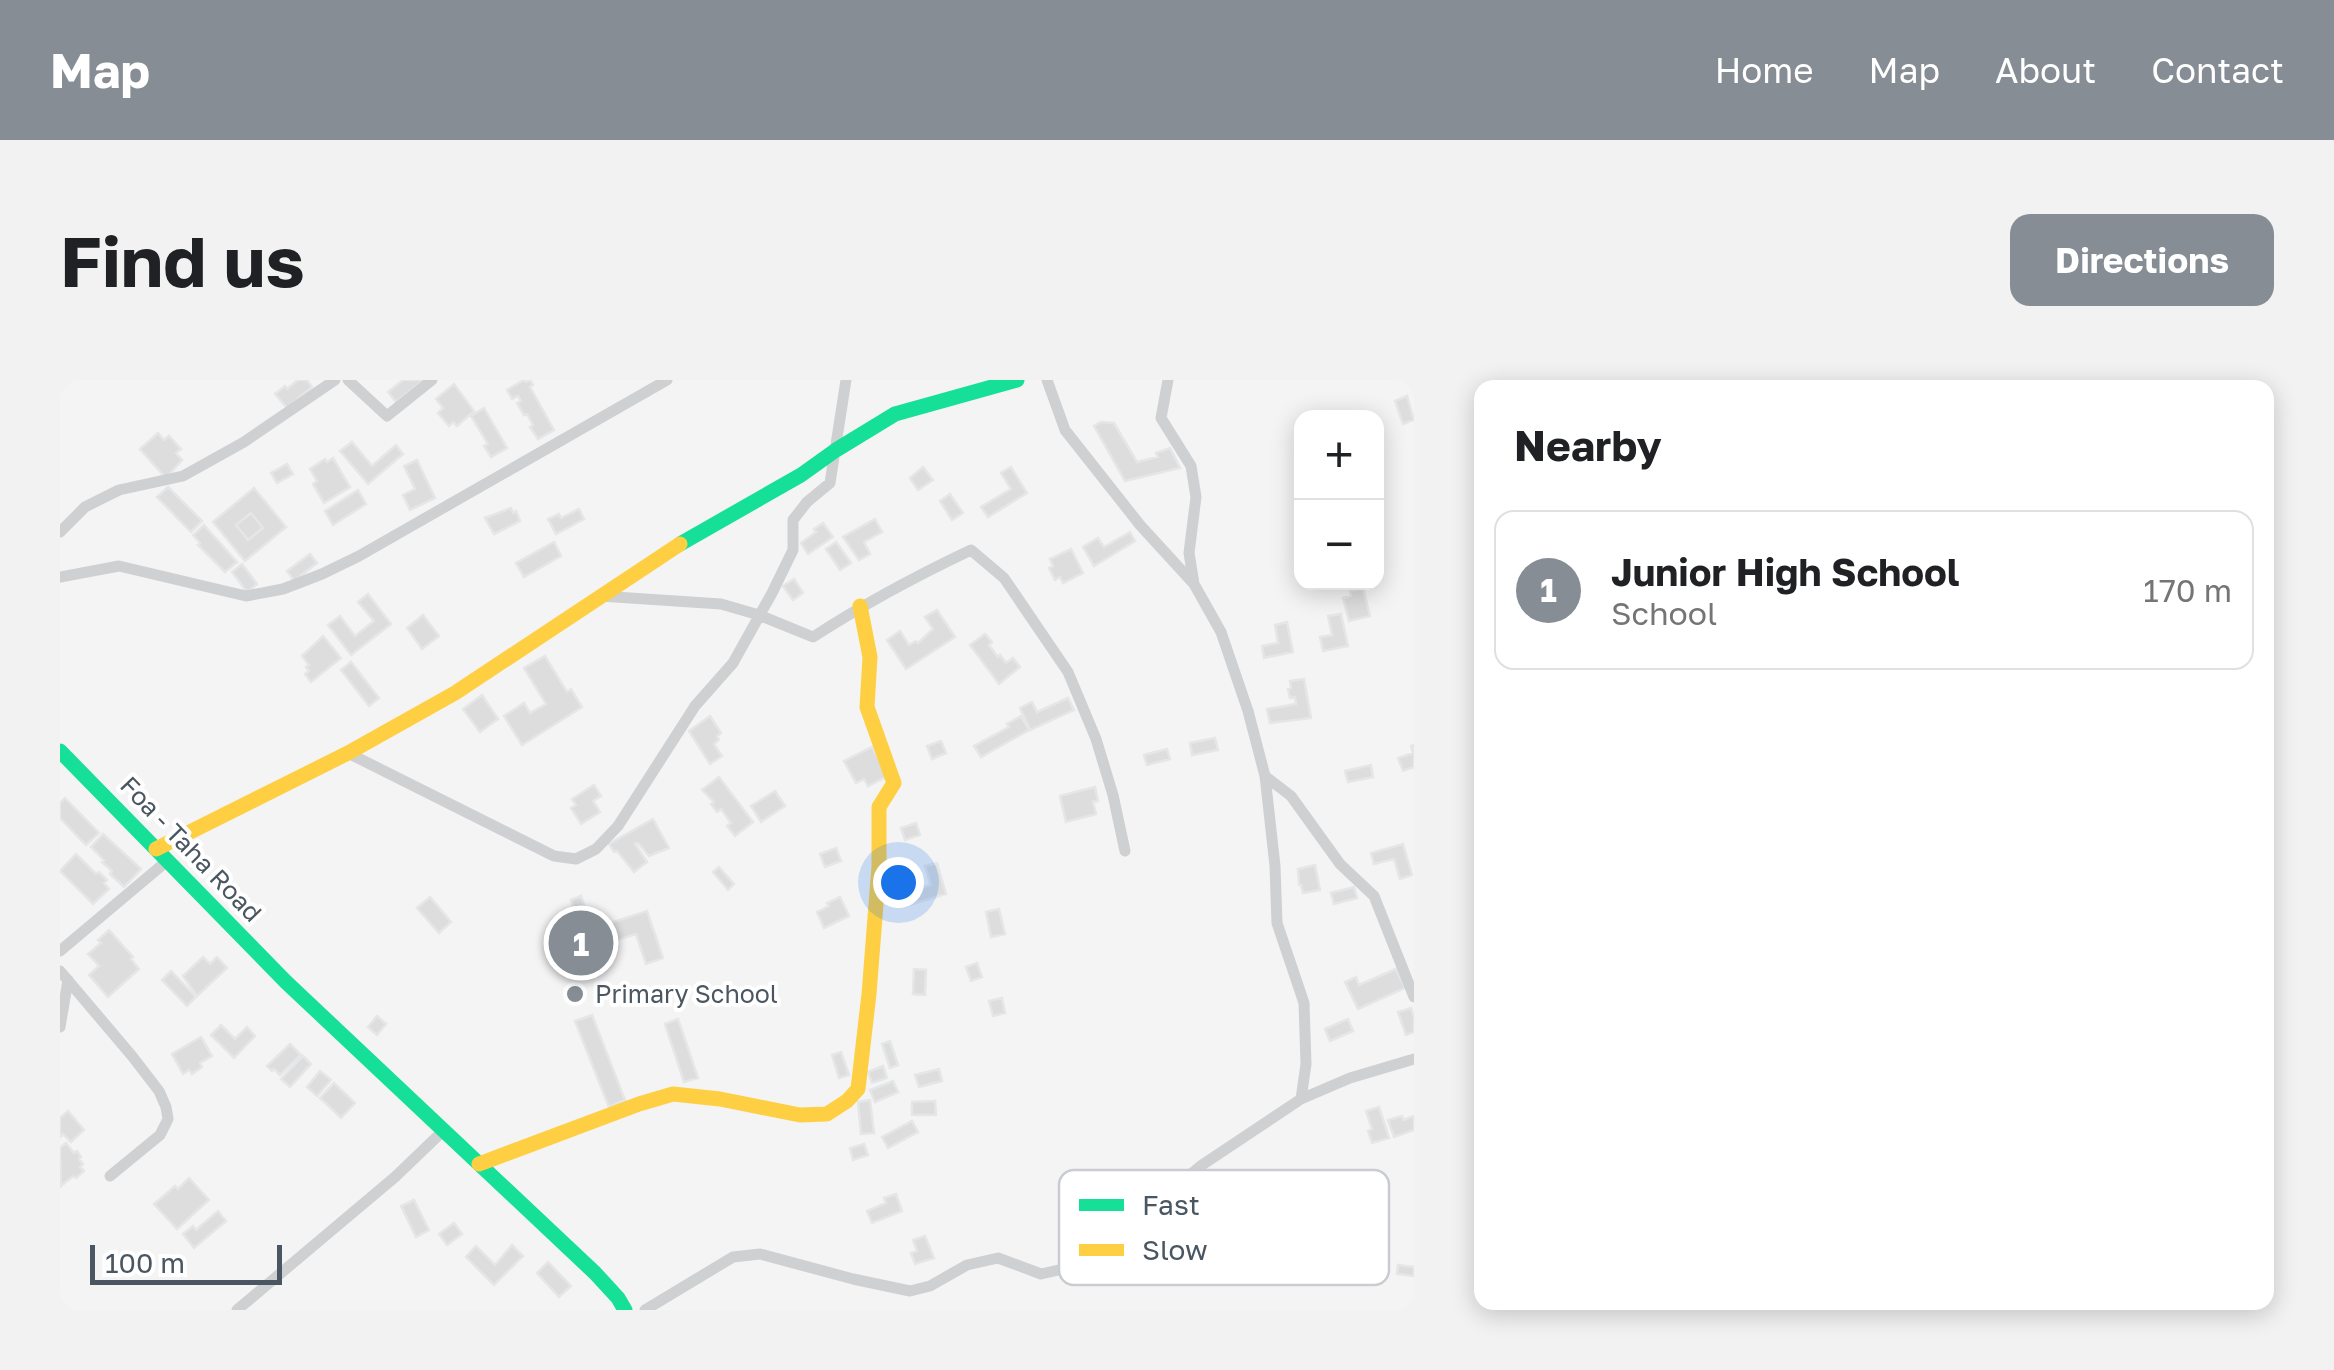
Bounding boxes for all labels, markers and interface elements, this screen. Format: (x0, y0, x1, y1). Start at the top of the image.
text: Map (50, 41, 150, 99)
text: Home (1715, 49, 1814, 91)
text: Map (1869, 49, 1940, 91)
text: About (1995, 49, 2096, 91)
text: Contact (2151, 49, 2284, 91)
button: Directions (2010, 214, 2274, 306)
text: Find us (60, 218, 305, 302)
map controls (1294, 410, 1384, 590)
button: + (1294, 410, 1384, 500)
text: Nearby (1514, 420, 1662, 470)
button: − (1294, 500, 1384, 590)
text: Junior High School (1611, 549, 1960, 594)
text: 1 (1540, 571, 1557, 609)
text: 170 m (2143, 571, 2232, 609)
text: School (1611, 594, 1717, 632)
street label: Foa - Taha Road (114, 769, 269, 928)
your location (873, 857, 924, 908)
pin: 1 (548, 906, 614, 980)
place label: Primary School (595, 978, 778, 1009)
marker: Primary School (564, 983, 586, 1005)
legend (1059, 1170, 1389, 1285)
text: Fast (1142, 1188, 1200, 1221)
text: Slow (1142, 1233, 1208, 1266)
scale bar (90, 1240, 282, 1284)
text: 100 m (105, 1246, 185, 1279)

